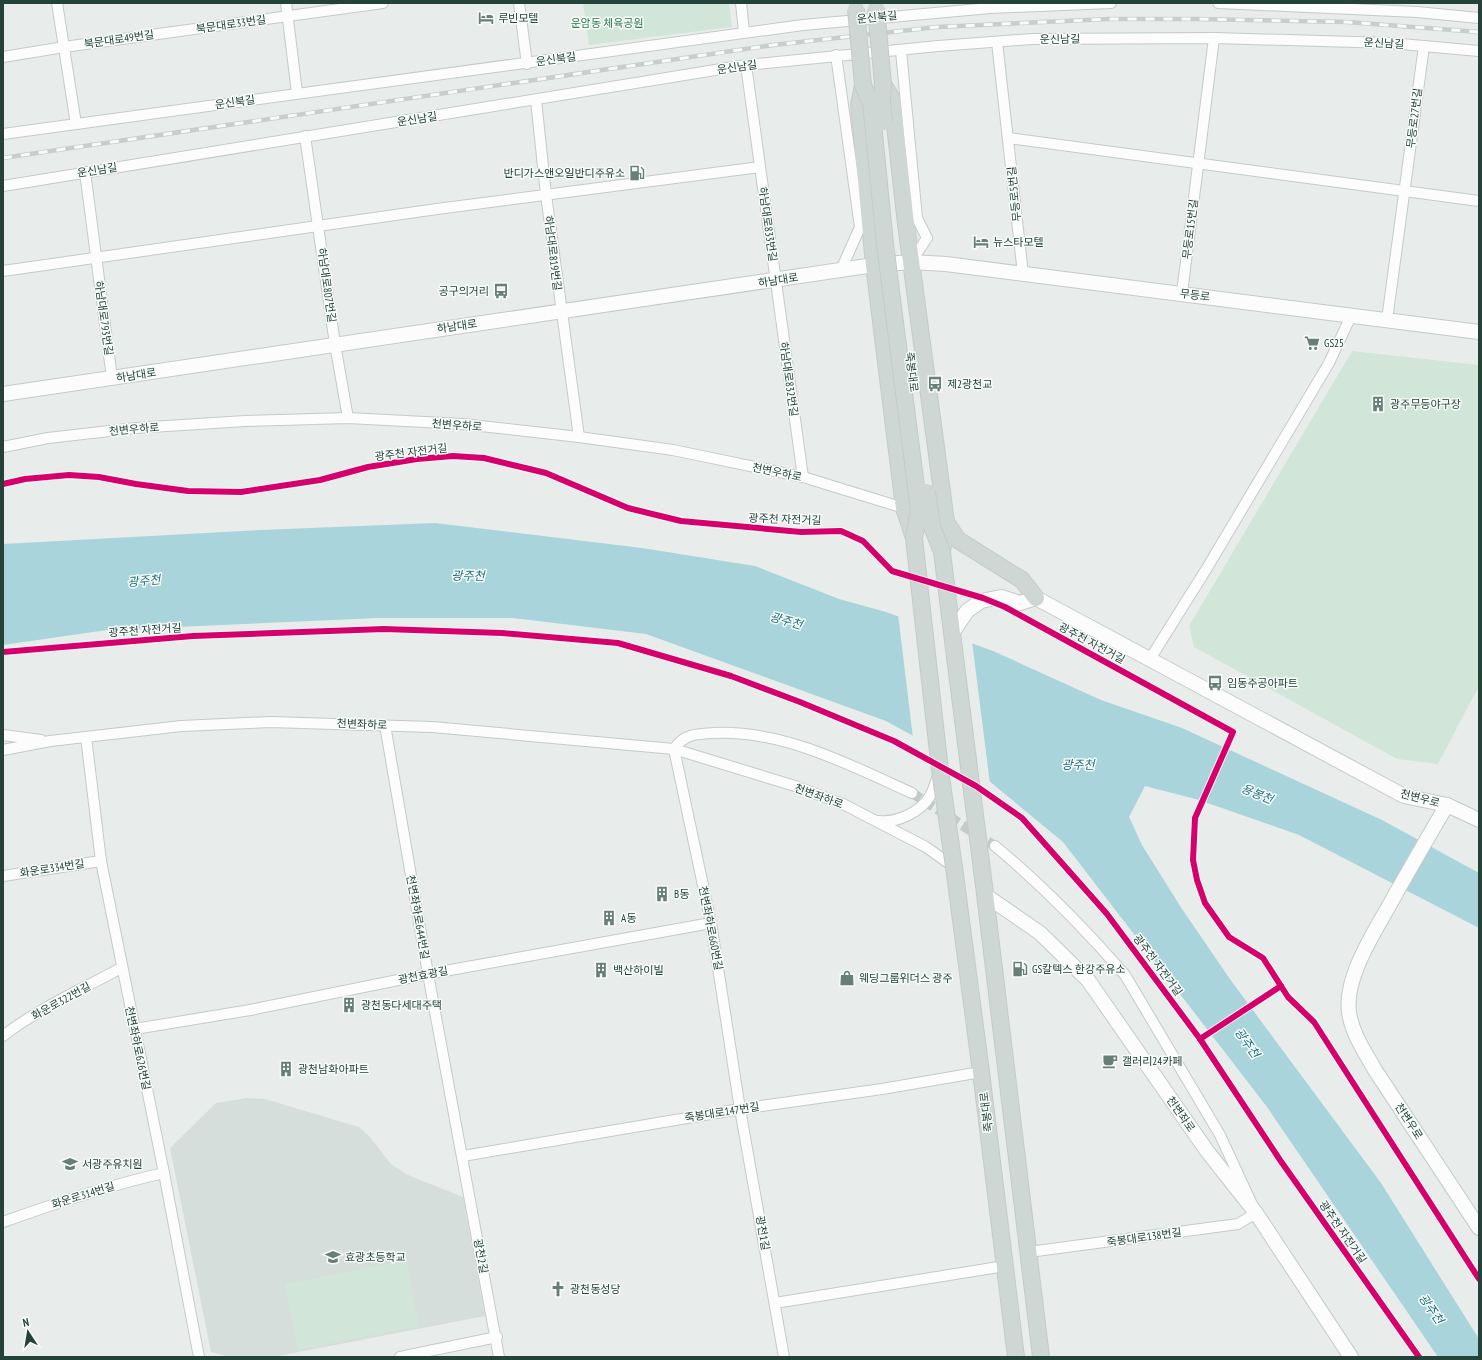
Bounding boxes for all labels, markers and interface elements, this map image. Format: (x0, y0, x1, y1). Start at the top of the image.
street label: 운신북길 (856, 8, 898, 26)
hotel icon: 루빈모텔 (477, 9, 495, 27)
place label: 루빈모텔 (498, 11, 538, 25)
street label: 북문대로33번길 (195, 12, 267, 36)
park label: 운암동 체육공원 (570, 16, 644, 30)
street label: 북문대로49번길 (83, 27, 155, 51)
street label: 운신남길 (1040, 32, 1080, 46)
street label: 운신남길 (1363, 35, 1405, 51)
street label: 운신북길 (535, 49, 577, 69)
street label: 운신남길 (716, 57, 758, 77)
street label: 무등로27번길 (1403, 87, 1425, 149)
street label: 운신북길 (214, 92, 256, 112)
street label: 운신남길 (396, 109, 438, 129)
street label: 운신남길 (76, 160, 118, 180)
fuel station icon: 반디가스앤오일반디주유소 (628, 164, 646, 182)
place label: 반디가스앤오일반디주유소 (504, 166, 625, 180)
street label: 무등로5번길 (1004, 166, 1024, 222)
street label: 하남대로833번길 (756, 186, 780, 262)
street label: 무등로15번길 (1179, 198, 1201, 260)
street label: 하남대로819번길 (541, 215, 565, 291)
hotel icon: 뉴스타모텔 (972, 233, 990, 251)
place label: 뉴스타모텔 (993, 235, 1044, 249)
street label: 하남대로807번길 (315, 247, 339, 323)
street label: 하남대로 (757, 270, 799, 290)
street label: 하남대로793번길 (92, 280, 116, 356)
bus stop icon: 공구의거리 (492, 282, 510, 300)
place label: 공구의거리 (438, 284, 489, 298)
street label: 무등로 (1179, 286, 1211, 304)
street label: 하남대로 (436, 316, 478, 336)
supermarket icon: GS25 (1303, 334, 1321, 352)
place label: GS25 (1324, 336, 1344, 350)
street label: 하남대로832번길 (777, 341, 801, 417)
street label: 죽봉대로 (903, 351, 921, 393)
street label: 하남대로 (115, 365, 157, 385)
bus stop icon: 제2광천교 (926, 375, 944, 393)
place label: 제2광천교 (947, 377, 992, 391)
building icon: 광주무등야구장 (1369, 395, 1387, 413)
place label: 광주무등야구장 (1390, 397, 1461, 411)
street label: 천변우하로 (431, 416, 483, 434)
street label: 천변우하로 (108, 420, 160, 438)
street label: 광주천 자전거길 (374, 441, 448, 463)
street label: 천변우하로 (751, 460, 803, 484)
street label: 광주천 자전거길 (748, 511, 822, 527)
water label: 광주천 (451, 568, 487, 583)
water label: 광주천 (127, 571, 163, 589)
water label: 광주천 (768, 609, 806, 633)
street label: 광주천 자전거길 (108, 620, 182, 640)
street label: 광주천 자전거길 (1056, 620, 1128, 666)
bus stop icon: 임동주공아파트 (1206, 674, 1224, 692)
place label: 임동주공아파트 (1227, 676, 1298, 690)
street label: 천변좌하로 (336, 716, 388, 732)
water label: 광주천 (1061, 757, 1097, 772)
water label: 용봉천 (1239, 780, 1277, 807)
street label: 천변좌하로 (793, 781, 845, 811)
street label: 천변우로 (1399, 786, 1441, 810)
street label: 화운로334번길 (19, 856, 85, 880)
street label: 천변좌하로644번길 (404, 874, 432, 960)
building icon: B동 (653, 885, 671, 903)
street label: 천변좌하로660번길 (696, 885, 726, 971)
place label: B동 (674, 887, 689, 901)
building icon: A동 (600, 909, 618, 927)
place label: A동 (621, 911, 636, 925)
street label: 광주천 자전거길 (1130, 932, 1186, 998)
fuel station icon: GS칼텍스 한강주유소 (1011, 960, 1029, 978)
building icon: 백산하이빌 (592, 961, 610, 979)
place label: GS칼텍스 한강주유소 (1032, 962, 1125, 976)
street label: 광천효광길 (397, 963, 449, 987)
place label: 백산하이빌 (613, 963, 664, 977)
shop icon: 웨딩그룹위더스 광주 (838, 969, 856, 987)
place label: 웨딩그룹위더스 광주 (859, 971, 952, 985)
street label: 화운로322번길 (29, 979, 93, 1023)
building icon: 광천동다세대주택 (340, 996, 358, 1014)
place label: 광천동다세대주택 (361, 998, 442, 1012)
street label: 천변좌하로626번길 (122, 1005, 154, 1091)
water label: 광주천 (1232, 1025, 1264, 1062)
cafe icon: 갤러리24카페 (1101, 1052, 1119, 1070)
place label: 갤러리24카페 (1122, 1054, 1183, 1068)
building icon: 광천남화아파트 (277, 1060, 295, 1078)
place label: 광천남화아파트 (298, 1062, 369, 1076)
street label: 죽봉대로 (977, 1091, 995, 1133)
street label: 천변좌로 (1164, 1093, 1198, 1135)
street label: 죽봉대로147번길 (684, 1099, 760, 1125)
street label: 천변우로 (1392, 1100, 1426, 1142)
school or university icon: 서광주유치원 (61, 1155, 79, 1173)
place label: 서광주유치원 (82, 1157, 143, 1171)
street label: 화운로314번길 (50, 1179, 116, 1211)
street label: 광주천 자전거길 (1316, 1198, 1370, 1266)
street label: 광천1길 (753, 1214, 773, 1252)
street label: 죽봉대로138번길 (1106, 1225, 1182, 1249)
street label: 광천2길 (471, 1237, 491, 1275)
school or university icon: 효광초등학교 (324, 1248, 342, 1266)
place label: 효광초등학교 (345, 1250, 406, 1264)
church icon: 광천동성당 (549, 1280, 567, 1298)
place label: 광천동성당 (570, 1282, 621, 1296)
water label: 광주천 (1416, 1291, 1448, 1328)
north arrow (8, 1312, 48, 1352)
text: N (22, 1315, 30, 1330)

